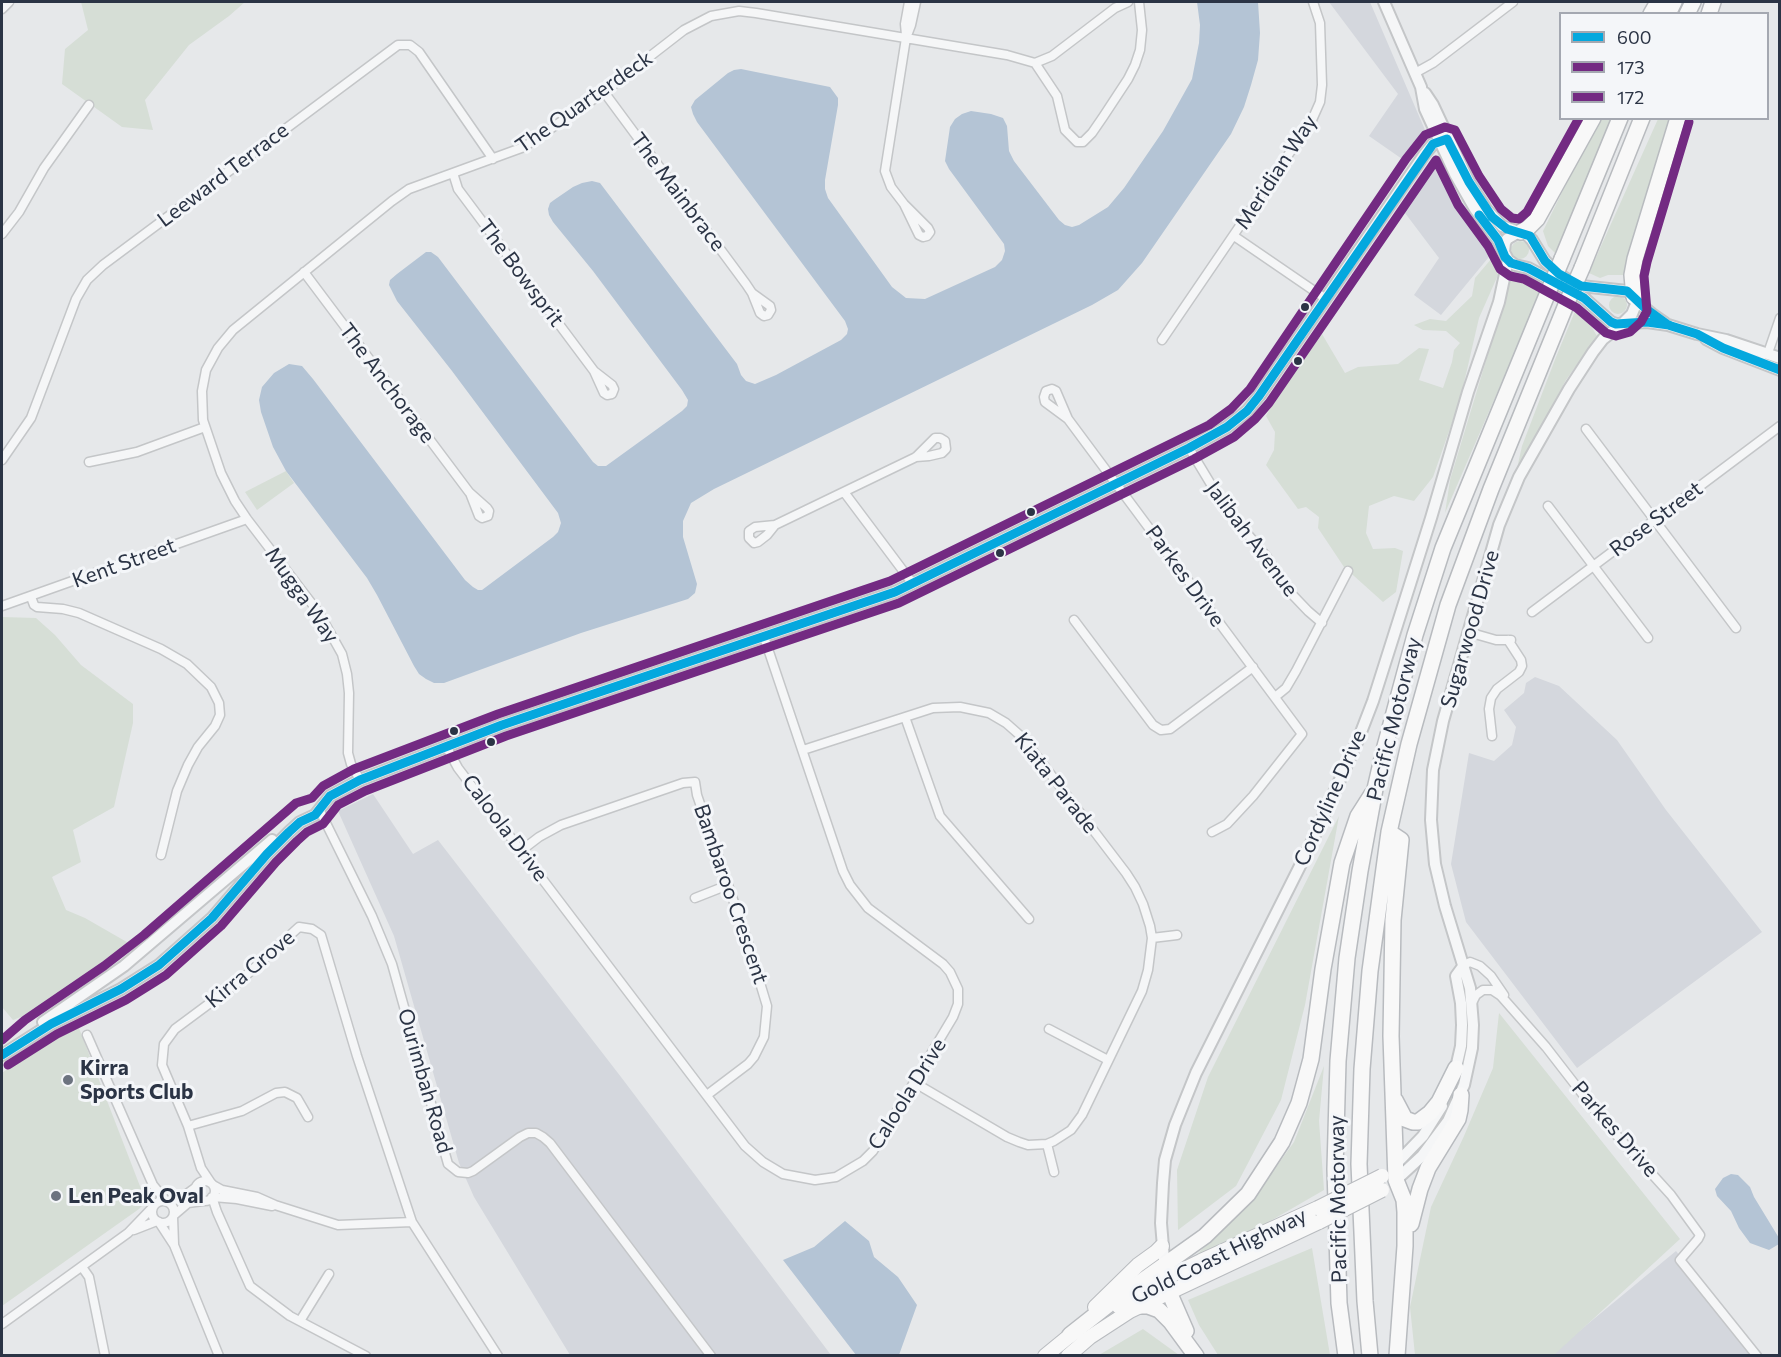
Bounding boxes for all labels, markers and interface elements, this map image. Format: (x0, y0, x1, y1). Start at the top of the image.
legend (1559, 12, 1769, 120)
text: 600 (1617, 26, 1651, 48)
street label: The Quarterdeck (511, 45, 657, 159)
text: 173 (1617, 56, 1644, 78)
text: 172 (1617, 86, 1644, 108)
street label: Meridian Way (1230, 110, 1322, 234)
street label: Leeward Terrace (152, 118, 294, 232)
street label: The Mainbrace (625, 128, 731, 256)
street label: The Bowsprit (473, 215, 569, 331)
unlabelled marker (1299, 301, 1311, 313)
street label: The Anchorage (334, 318, 440, 448)
unlabelled marker (1292, 355, 1304, 367)
street label: Rose Street (1605, 476, 1707, 562)
street label: Jalibah Avenue (1201, 477, 1303, 601)
unlabelled marker (1025, 506, 1037, 518)
street label: Parkes Drive (1140, 521, 1230, 631)
street label: Kent Street (69, 533, 179, 593)
street label: Mugga Way (260, 542, 344, 648)
unlabelled marker (994, 547, 1006, 559)
street label: Sugarwood Drive (1435, 547, 1505, 711)
street label: Pacific Motorway (1361, 634, 1427, 804)
unlabelled marker (448, 725, 460, 737)
street label: Cordyline Drive (1289, 726, 1371, 870)
street label: Kiata Parade (1009, 728, 1103, 838)
unlabelled marker (485, 736, 497, 748)
street label: Caloola Drive (457, 770, 553, 886)
street label: Bambaroo Crescent (688, 801, 774, 987)
street label: Kirra Grove (200, 925, 300, 1013)
street label: Ourimbah Road (392, 1006, 458, 1156)
street label: Caloola Drive (863, 1034, 951, 1154)
place label: Kirra Sports Club (80, 1055, 193, 1105)
marker: Kirra Sports Club (61, 1073, 75, 1087)
street label: Parkes Drive (1567, 1076, 1663, 1182)
street label: Pacific Motorway (1324, 1115, 1352, 1283)
place label: Len Peak Oval (68, 1183, 204, 1209)
marker: Len Peak Oval (49, 1189, 63, 1203)
street label: Gold Coast Highway (1127, 1203, 1311, 1309)

